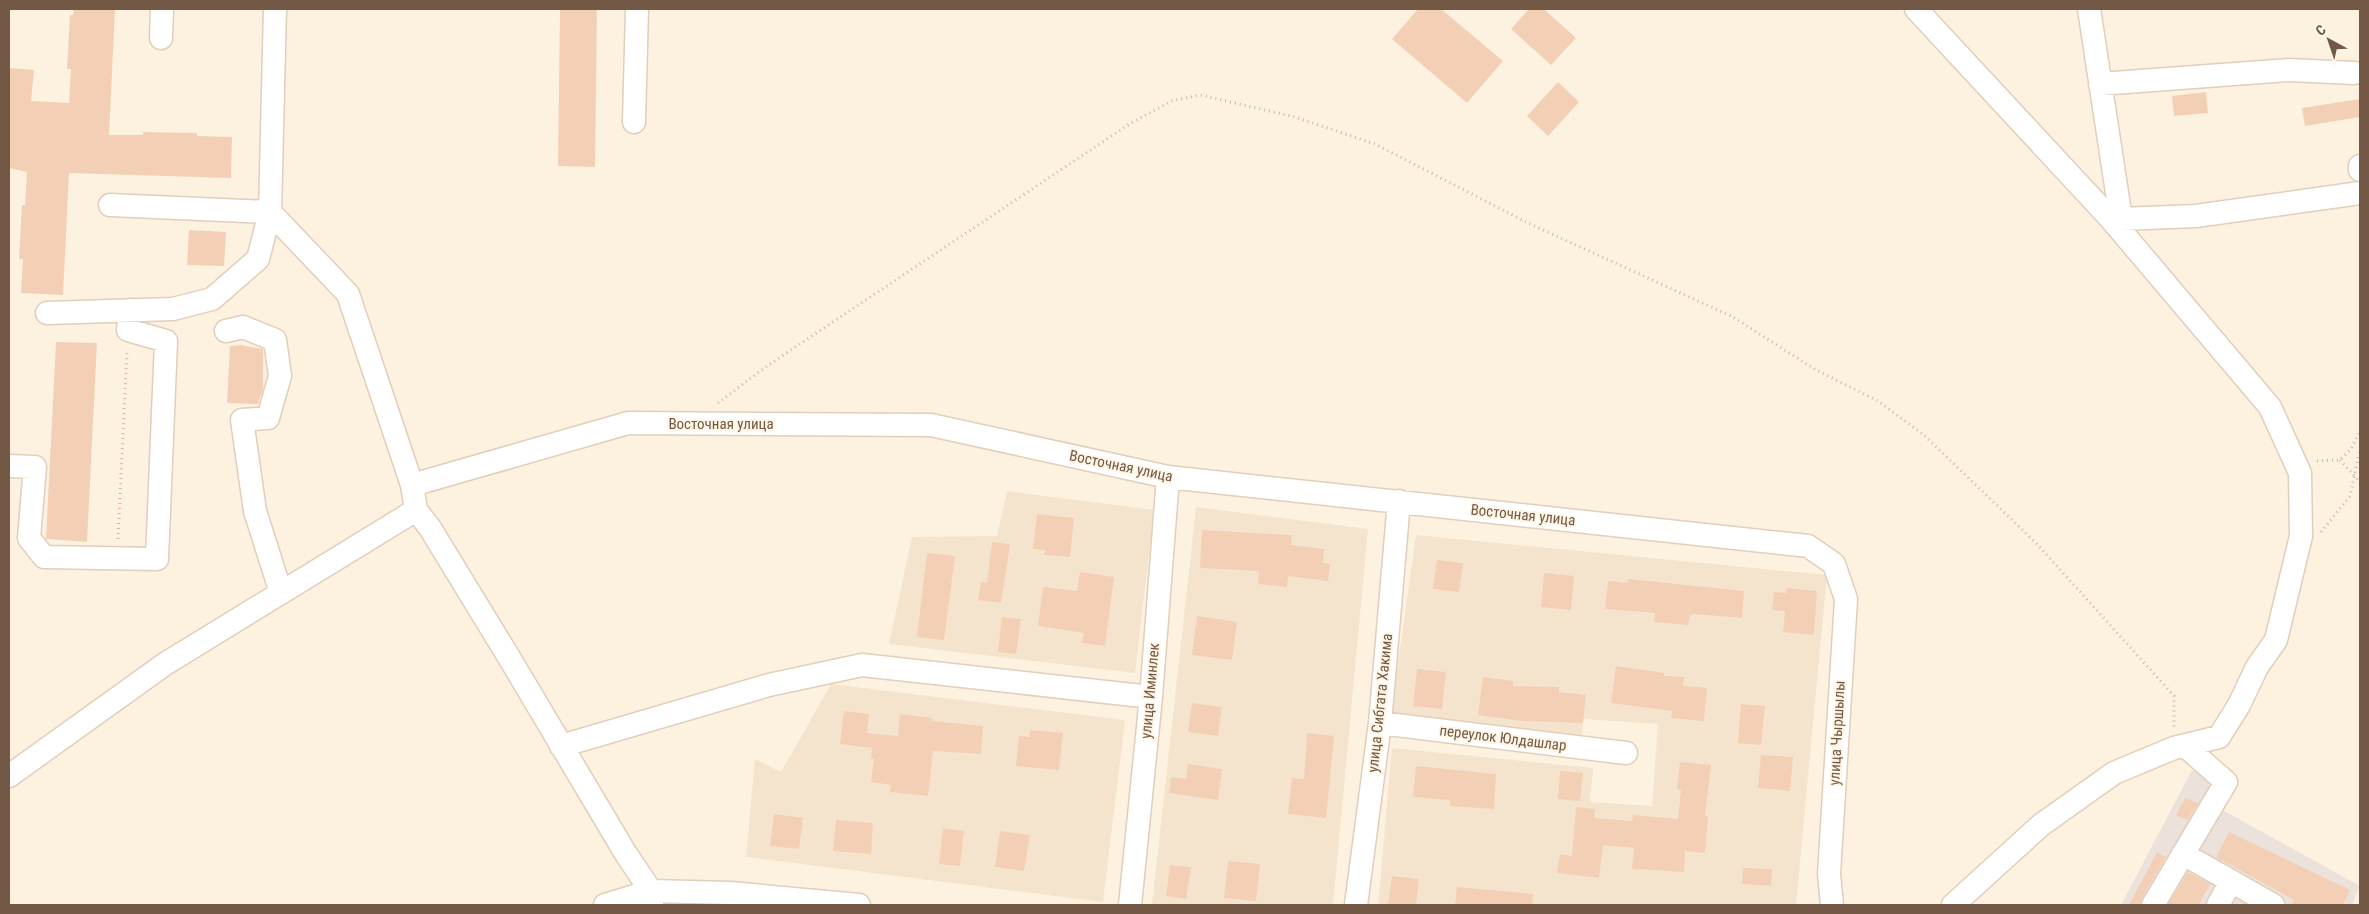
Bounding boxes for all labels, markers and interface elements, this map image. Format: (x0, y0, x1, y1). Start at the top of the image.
north arrow (2304, 15, 2354, 65)
text: С (2312, 21, 2329, 39)
street label: Восточная улица (668, 415, 774, 433)
street label: Восточная улица (1068, 446, 1174, 486)
street label: Восточная улица (1470, 501, 1576, 529)
street label: улица Сибгата Хакима (1364, 633, 1396, 773)
street label: улица Иминлек (1137, 642, 1163, 740)
street label: улица Чыршылы (1825, 680, 1849, 786)
street label: переулок Юлдашлар (1438, 721, 1568, 755)

